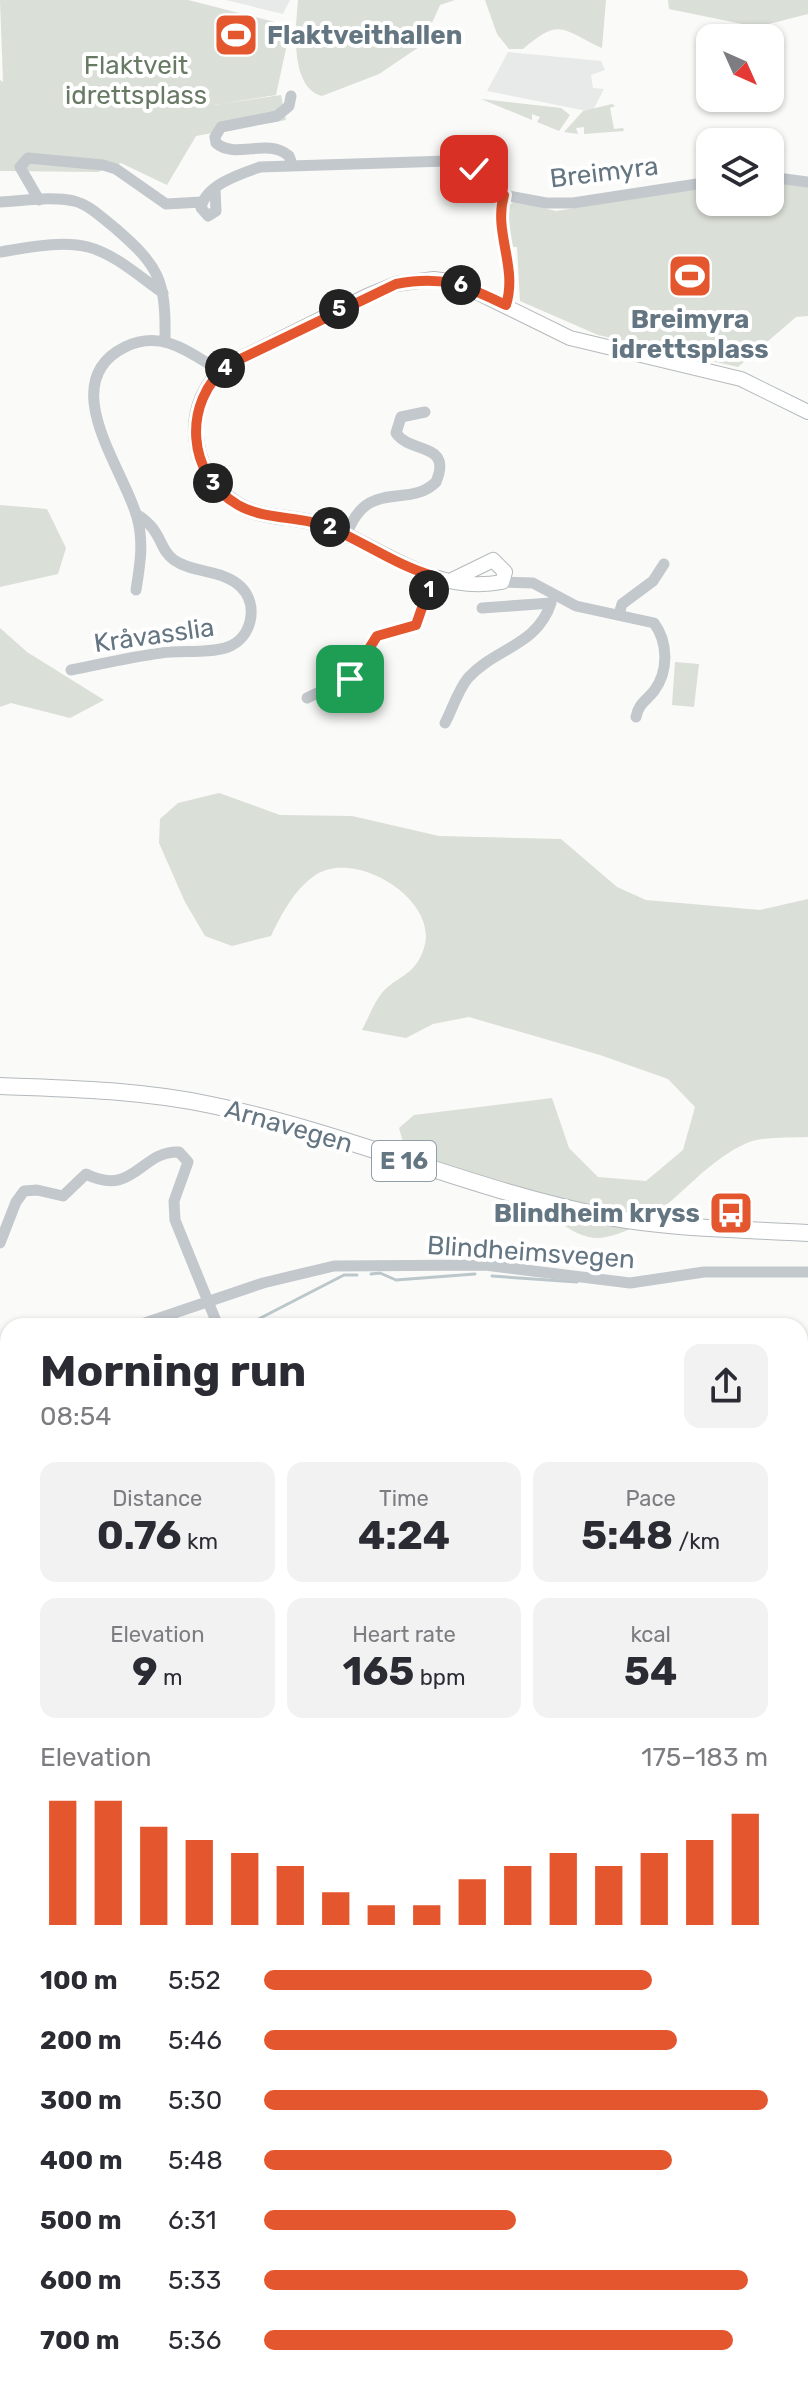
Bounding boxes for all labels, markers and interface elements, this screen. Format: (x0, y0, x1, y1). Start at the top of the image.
sports icon: Flaktveithallen (212, 11, 260, 59)
place label: Flaktveithallen (267, 20, 462, 51)
north arrow (696, 24, 784, 112)
map controls (696, 24, 784, 216)
park label: Flaktveit idrettsplass (65, 50, 207, 111)
button: layers (696, 128, 784, 216)
pin (440, 135, 508, 203)
icon: check (452, 147, 496, 191)
street label: Breimyra (548, 150, 660, 195)
sports icon: Breimyra idrettsplass (666, 252, 714, 300)
pin: 6 (441, 265, 481, 305)
text: 6 (454, 271, 468, 298)
pin: 5 (319, 289, 359, 329)
text: 5 (332, 295, 346, 322)
place label: Breimyra idrettsplass (611, 304, 769, 365)
pin: 4 (205, 348, 245, 388)
text: 4 (217, 354, 233, 381)
pin: 3 (193, 463, 233, 503)
text: 3 (206, 469, 220, 496)
pin: 2 (310, 507, 350, 547)
text: 2 (323, 513, 337, 540)
pin: 1 (409, 570, 449, 610)
text: 1 (424, 576, 434, 603)
street label: Kråvasslia (92, 612, 216, 659)
pin (316, 645, 384, 713)
icon: arrive (328, 657, 372, 701)
street label: Arnavegen (221, 1093, 356, 1159)
road number: E 16 (372, 1141, 436, 1181)
bus stop icon: Blindheim kryss (707, 1189, 755, 1237)
place label: Blindheim kryss (494, 1198, 700, 1229)
street label: Blindheimsvegen (426, 1230, 636, 1275)
button: share (684, 1344, 768, 1428)
text: Morning run (40, 1345, 306, 1397)
text: 08:54 (40, 1401, 111, 1432)
text: Distance (112, 1485, 202, 1512)
text: Time (379, 1485, 429, 1512)
text: Pace (625, 1485, 676, 1512)
text: 0.76 (97, 1512, 182, 1559)
text: 4:24 (358, 1512, 450, 1559)
text: 5:48 (581, 1512, 673, 1559)
text: km (182, 1528, 218, 1555)
text: /km (673, 1528, 720, 1555)
text: Elevation (110, 1621, 204, 1648)
text: Heart rate (352, 1621, 456, 1648)
text: kcal (630, 1621, 671, 1648)
text: 9 (132, 1648, 158, 1695)
text: 165 (343, 1648, 414, 1695)
text: 54 (624, 1648, 677, 1695)
text: m (158, 1664, 183, 1691)
text: bpm (414, 1664, 465, 1691)
text: Elevation (40, 1742, 151, 1773)
text: 175–183 m (641, 1742, 768, 1773)
text: 100 m (40, 1965, 118, 1996)
text: 5:52 (168, 1965, 221, 1996)
text: 200 m (40, 2025, 122, 2056)
text: 5:46 (168, 2025, 222, 2056)
text: 300 m (40, 2085, 122, 2116)
text: 5:30 (168, 2085, 222, 2116)
text: 400 m (40, 2145, 122, 2176)
text: 5:48 (168, 2145, 223, 2176)
text: 500 m (40, 2205, 122, 2236)
text: 6:31 (168, 2205, 217, 2236)
text: 600 m (40, 2265, 122, 2296)
text: 5:33 (168, 2265, 221, 2296)
text: 700 m (40, 2325, 120, 2356)
text: 5:36 (168, 2325, 221, 2356)

